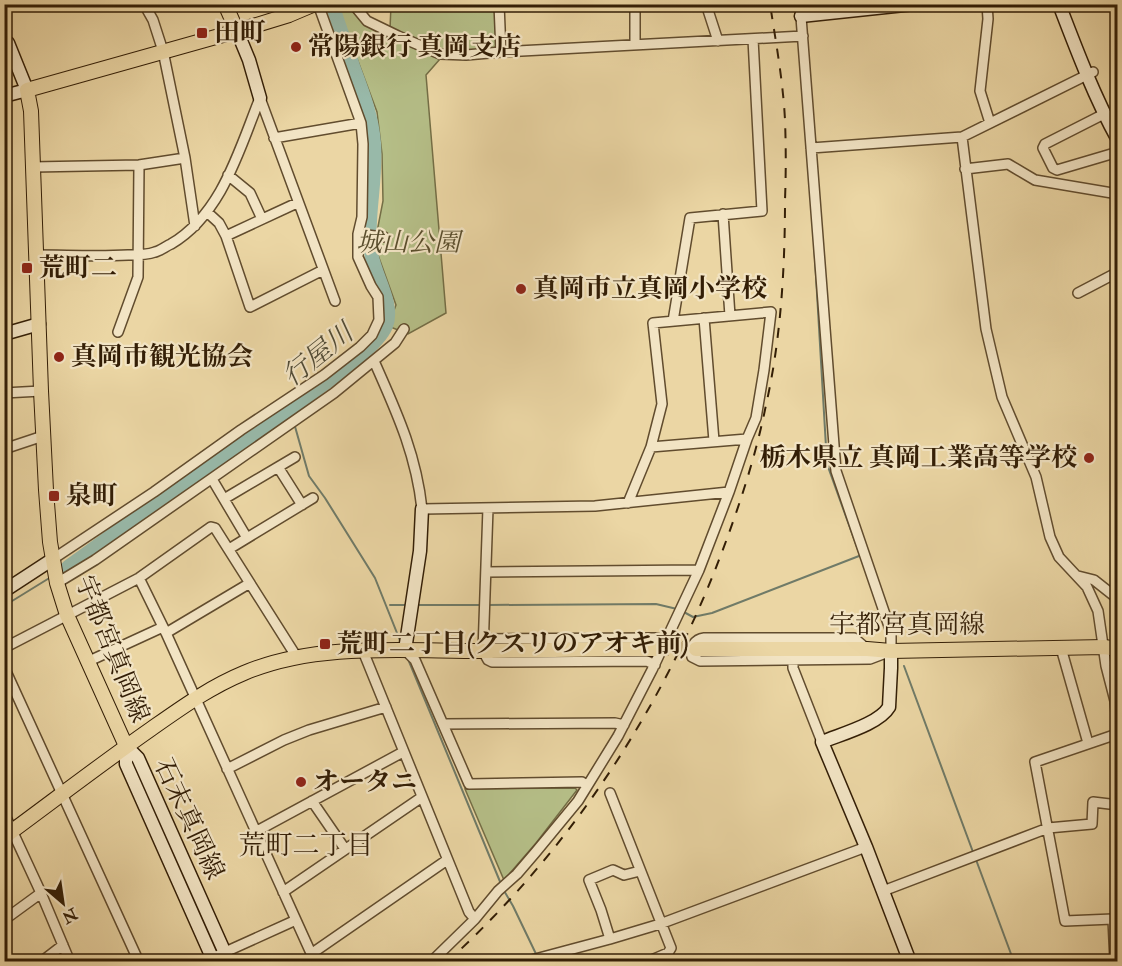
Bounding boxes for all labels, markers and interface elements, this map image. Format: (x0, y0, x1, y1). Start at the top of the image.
place label: 田町 (214, 17, 266, 49)
marker: 田町 (195, 26, 209, 40)
place label: 常陽銀行 真岡支店 (308, 31, 521, 63)
marker: 常陽銀行 真岡支店 (289, 40, 303, 54)
park label: 城山公園 (356, 227, 464, 259)
place label: 荒町二 (39, 252, 117, 284)
marker: 荒町二 (20, 261, 34, 275)
place label: 真岡市立真岡小学校 (533, 273, 767, 305)
marker: 真岡市立真岡小学校 (514, 282, 528, 296)
water label: 行屋川 (276, 315, 362, 393)
place label: 真岡市観光協会 (71, 341, 253, 373)
marker: 真岡市観光協会 (52, 350, 66, 364)
place label: 栃木県立 真岡工業高等学校 (760, 442, 1077, 474)
marker: 栃木県立 真岡工業高等学校 (1082, 451, 1096, 465)
place label: 泉町 (66, 480, 118, 512)
marker: 泉町 (47, 489, 61, 503)
street label: 宇都宮真岡線 (68, 571, 156, 727)
street label: 宇都宮真岡線 (829, 609, 985, 641)
place label: 荒町二丁目(クスリのアオキ前) (337, 628, 689, 660)
marker: 荒町二丁目(クスリのアオキ前) (318, 637, 332, 651)
street label: 石末真岡線 (147, 753, 231, 885)
place label: オータニ (313, 766, 417, 798)
marker: オータニ (294, 775, 308, 789)
district label: 荒町二丁目 (239, 829, 374, 862)
north arrow (33, 873, 93, 933)
text: N (58, 903, 82, 928)

